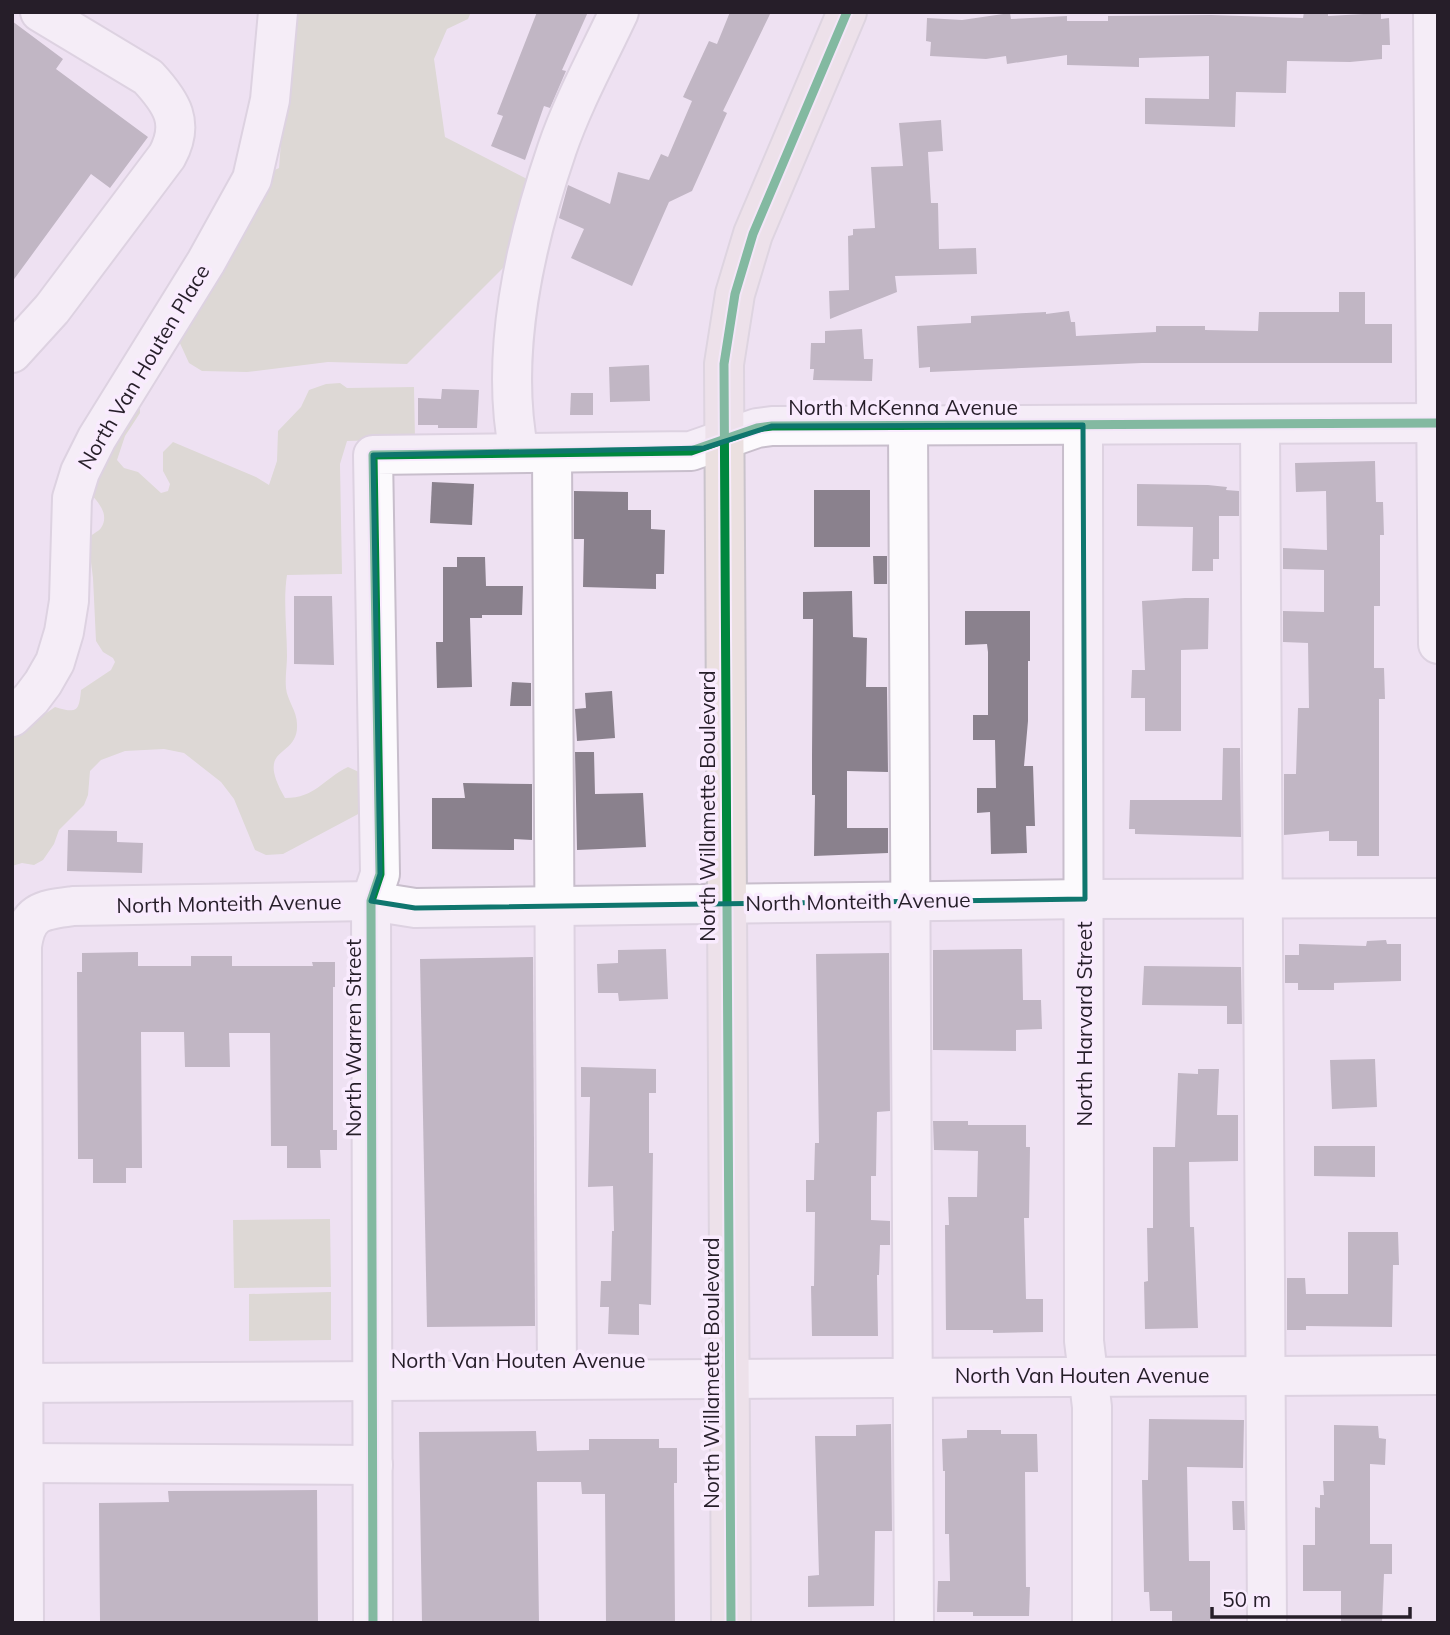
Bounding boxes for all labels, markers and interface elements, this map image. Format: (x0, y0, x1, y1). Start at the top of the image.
street label: North Van Houten Place (72, 259, 215, 474)
street label: North McKenna Avenue (788, 394, 1018, 420)
street label: North Willamette Boulevard (694, 670, 720, 942)
street label: North Monteith Avenue (745, 886, 971, 916)
street label: North Monteith Avenue (116, 888, 342, 918)
street label: North Harvard Street (1071, 921, 1097, 1127)
street label: North Warren Street (340, 939, 366, 1137)
street label: North Willamette Boulevard (698, 1237, 724, 1509)
street label: North Van Houten Avenue (391, 1347, 645, 1373)
street label: North Van Houten Avenue (955, 1362, 1209, 1388)
scale bar (1212, 1576, 1410, 1620)
text: 50 m (1222, 1586, 1271, 1612)

